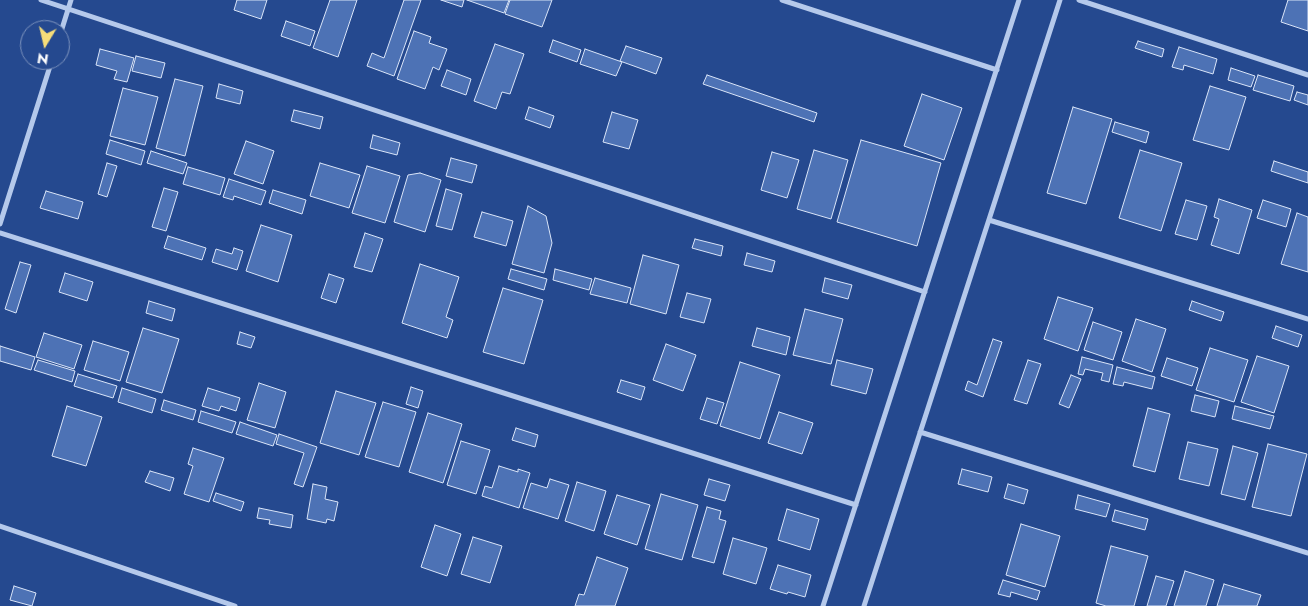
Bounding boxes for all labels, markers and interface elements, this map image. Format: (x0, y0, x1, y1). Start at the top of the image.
north arrow (20, 20, 70, 70)
text: N (36, 48, 50, 70)

